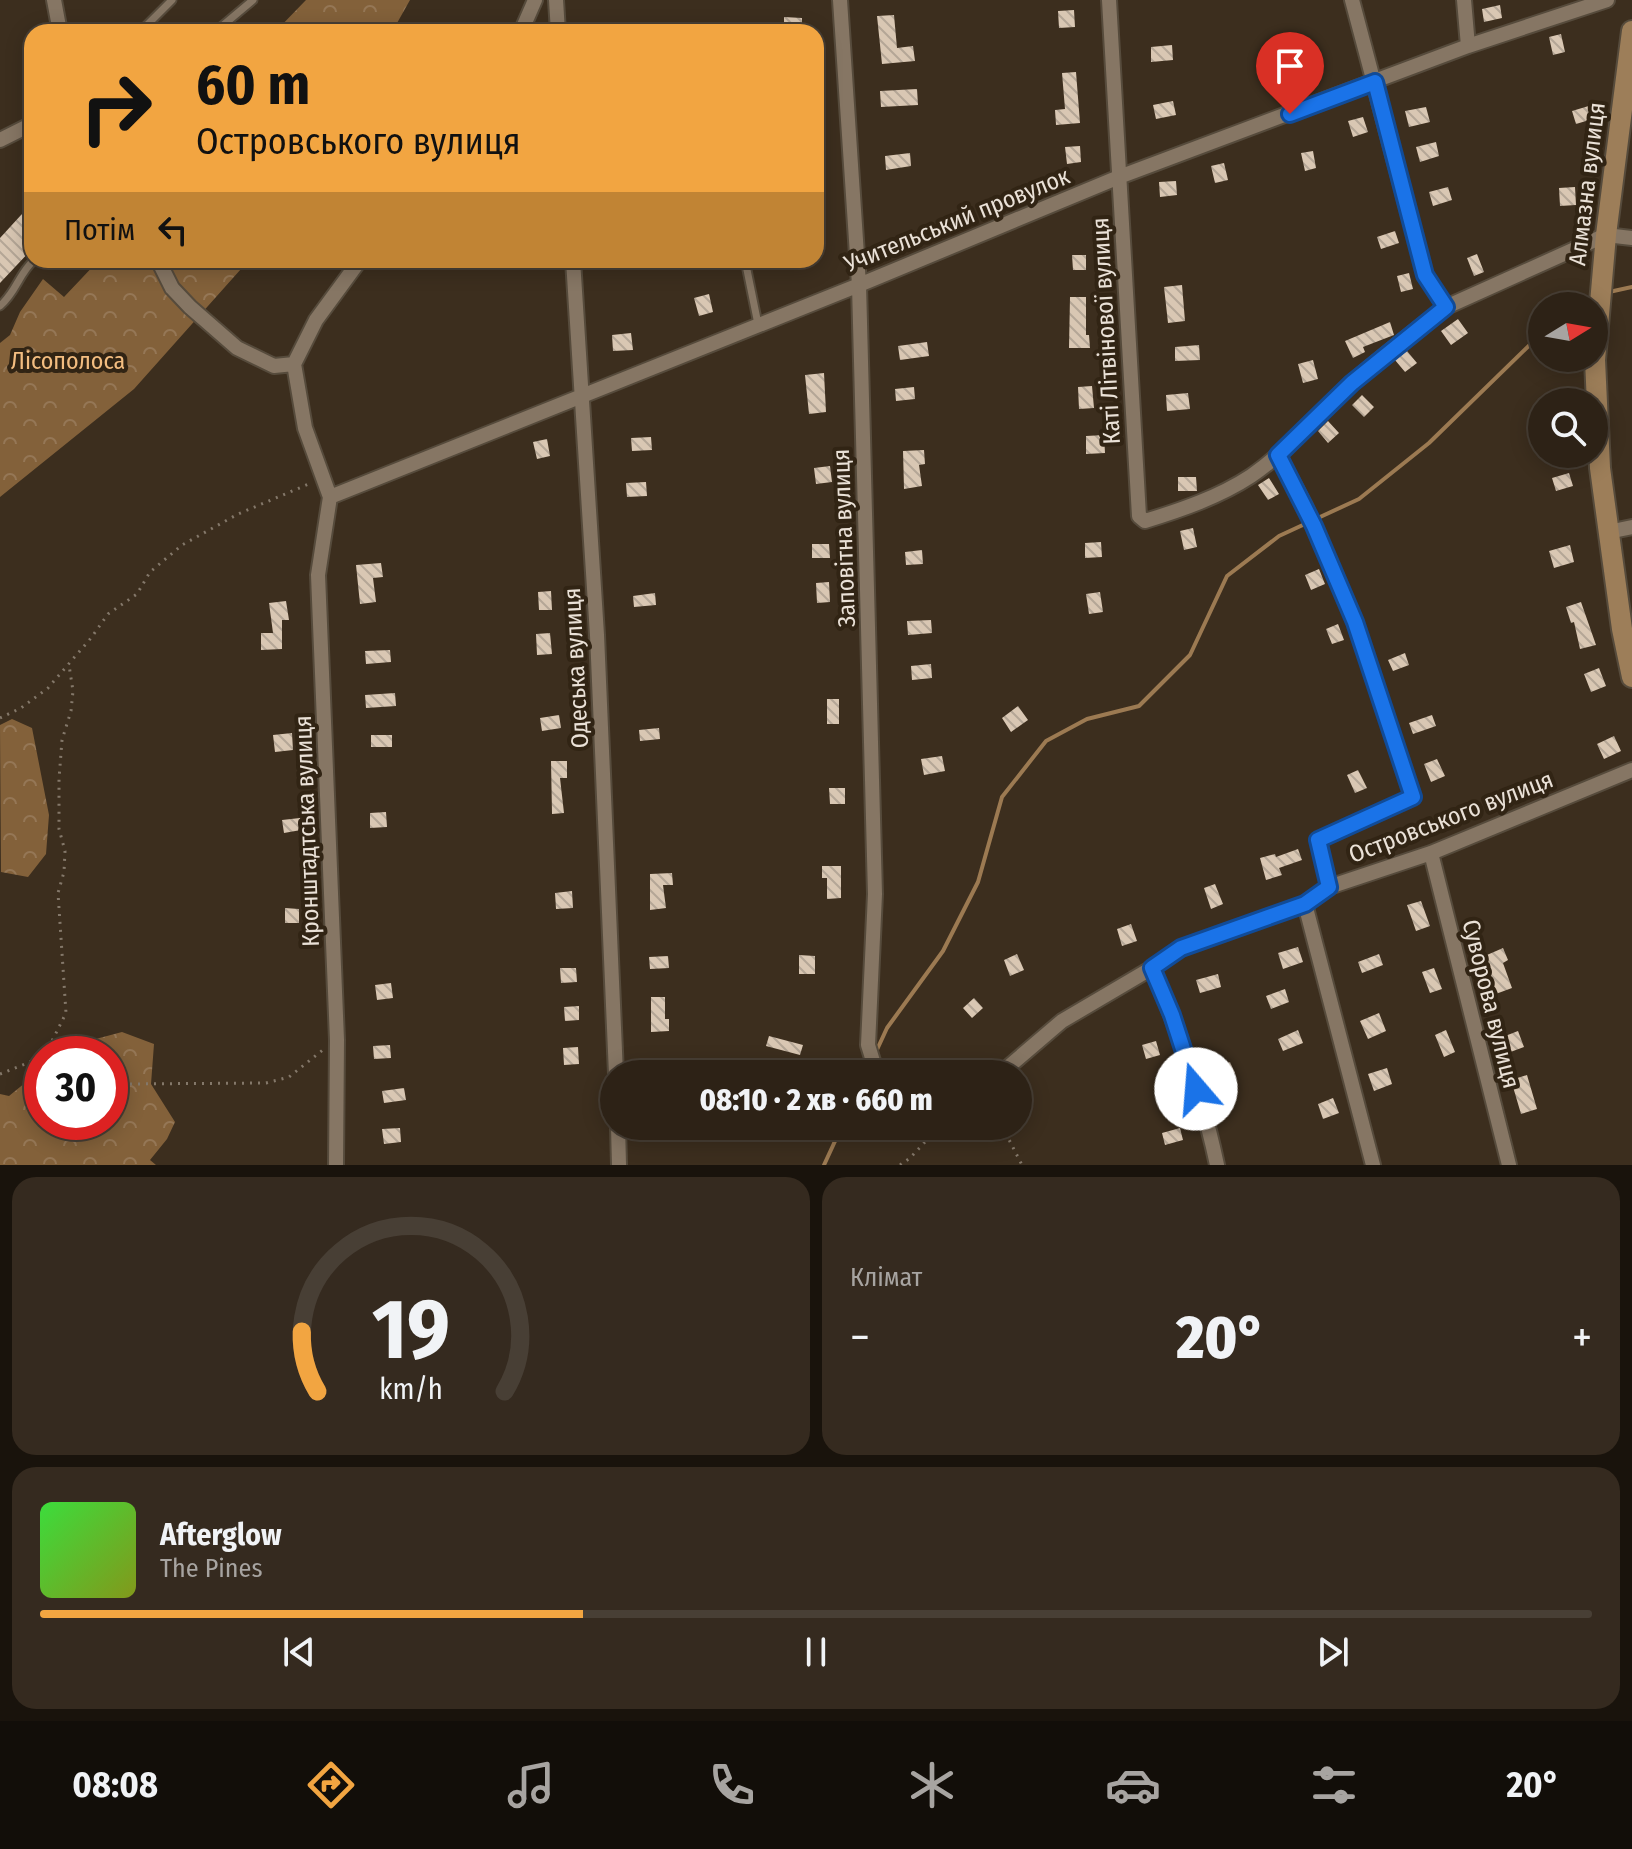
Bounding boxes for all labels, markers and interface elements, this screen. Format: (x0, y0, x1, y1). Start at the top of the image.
pin (1256, 32, 1324, 114)
icon: arrive (1268, 44, 1312, 88)
text: 60 m (196, 52, 310, 119)
icon: right (64, 56, 168, 160)
street label: Алмазна вулиця (1563, 101, 1611, 267)
text: Островського вулиця (196, 120, 521, 164)
street label: Учительський провулок (839, 162, 1074, 278)
icon: left (151, 208, 195, 252)
text: Потім (64, 212, 135, 248)
street label: Каті Літвінової вулиця (1086, 217, 1126, 445)
north arrow (1528, 292, 1608, 372)
map controls (1528, 292, 1608, 468)
park label: Лісополоса (11, 347, 125, 375)
button: search (1528, 388, 1608, 468)
street label: Заповітна вулиця (827, 448, 861, 628)
street label: Одеська вулиця (558, 587, 594, 749)
street label: Кронштадтська вулиця (289, 715, 325, 947)
street label: Островського вулиця (1345, 765, 1557, 869)
street label: Суворова вулиця (1456, 917, 1526, 1091)
speed limit sign: 30 (24, 1036, 128, 1140)
position arrow (1154, 1047, 1238, 1131)
text: 08:10 · 2 хв · 660 m (699, 1082, 933, 1118)
text: Клімат (850, 1262, 922, 1293)
text: 19 (372, 1280, 450, 1380)
text: 20° (1176, 1302, 1266, 1374)
text: − (850, 1311, 870, 1364)
text: + (1572, 1311, 1592, 1364)
text: km/h (379, 1372, 443, 1407)
text: Afterglow (160, 1517, 282, 1553)
text: The Pines (160, 1553, 263, 1584)
icon: previous (277, 1630, 321, 1674)
icon: pause (794, 1630, 838, 1674)
icon: next (1311, 1630, 1355, 1674)
icon: directions (303, 1757, 359, 1813)
icon: music (503, 1757, 559, 1813)
icon: phone (704, 1757, 760, 1813)
icon: climate (904, 1757, 960, 1813)
icon: car (1105, 1757, 1161, 1813)
icon: filters (1306, 1757, 1362, 1813)
text: 08:08 (72, 1763, 158, 1807)
text: 20° (1506, 1763, 1560, 1807)

